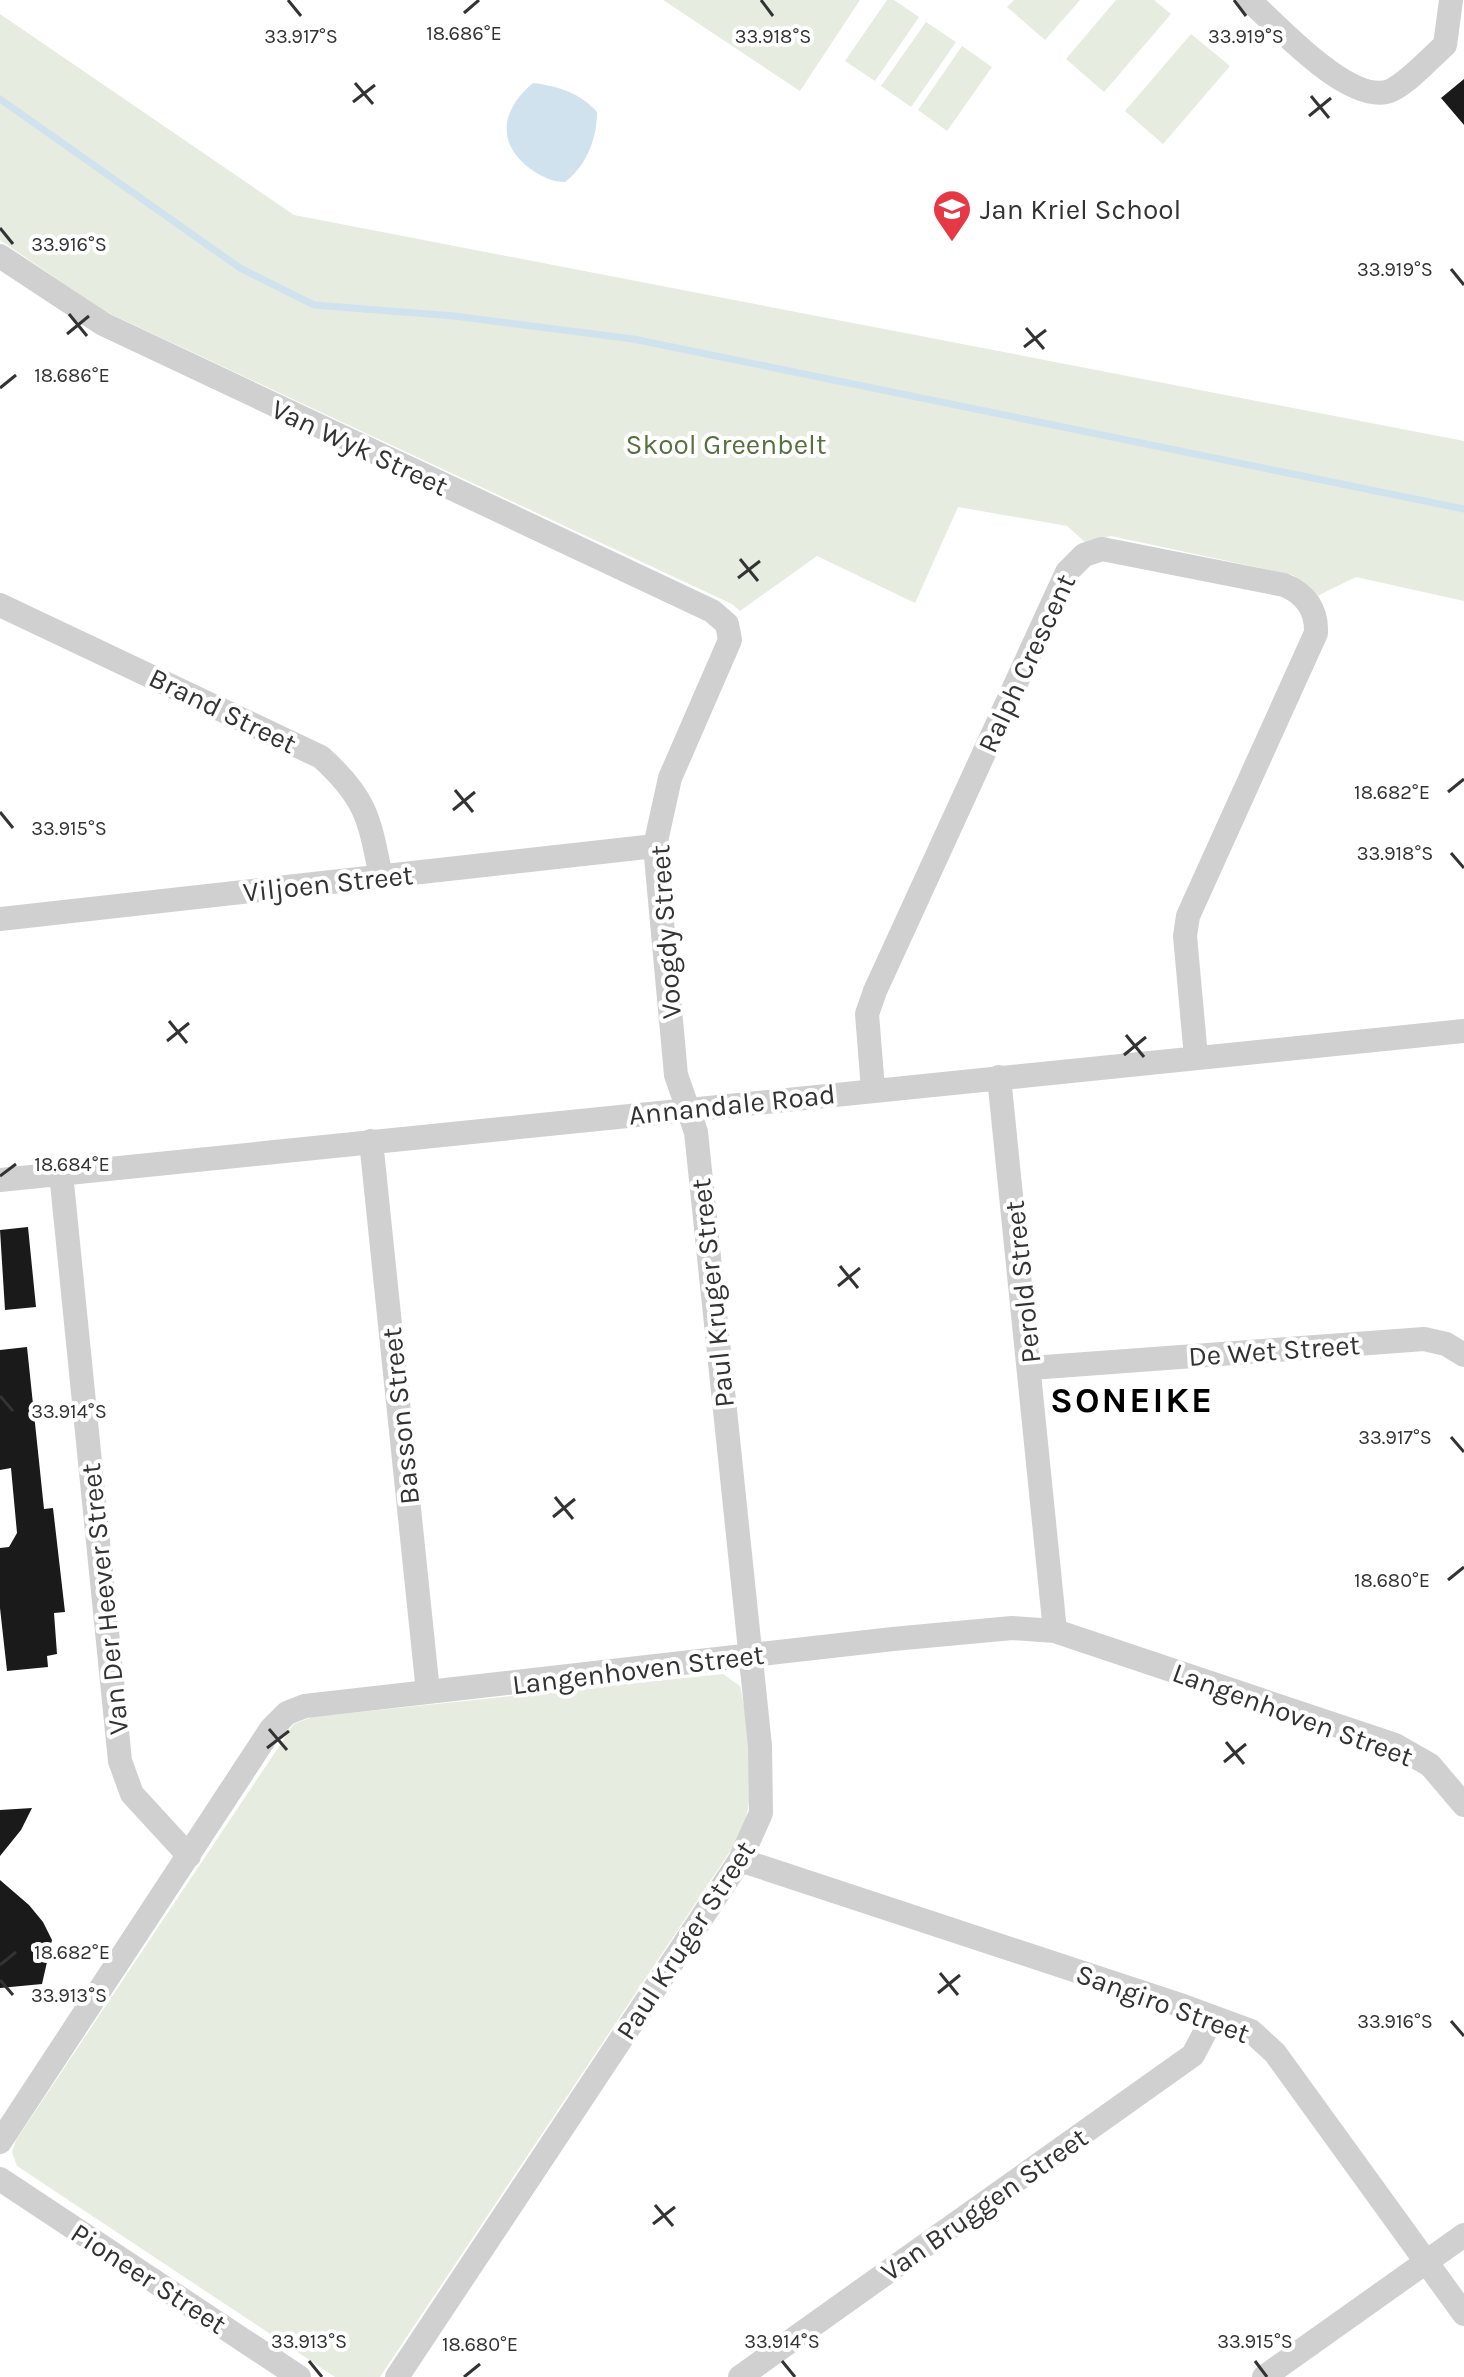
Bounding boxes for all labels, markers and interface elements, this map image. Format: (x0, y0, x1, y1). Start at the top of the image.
text: 18.686°E (426, 22, 502, 45)
text: 33.917°S (264, 25, 338, 48)
text: 33.918°S (735, 25, 811, 48)
text: 33.919°S (1208, 25, 1284, 48)
school or university icon: Jan Kriel School (931, 188, 973, 243)
place label: Jan Kriel School (980, 193, 1181, 226)
text: 33.916°S (31, 233, 107, 256)
text: 33.919°S (1357, 258, 1433, 281)
text: 18.686°E (34, 364, 110, 387)
street label: Van Wyk Street (266, 392, 453, 503)
park label: Skool Greenbelt (626, 428, 826, 461)
street label: Ralph Crescent (971, 569, 1082, 758)
street label: Brand Street (144, 661, 302, 760)
text: 18.682°E (1354, 781, 1430, 804)
text: 33.915°S (31, 817, 107, 840)
text: 33.918°S (1357, 842, 1433, 865)
street label: Voogdy Street (643, 844, 688, 1020)
street label: Viljoen Street (241, 858, 415, 909)
street label: Annandale Road (627, 1077, 837, 1132)
text: 18.684°E (34, 1153, 110, 1176)
street label: Paul Kruger Street (684, 1177, 741, 1409)
street label: Perold Street (998, 1199, 1047, 1365)
street label: Basson Street (375, 1326, 426, 1506)
street label: De Wet Street (1187, 1328, 1361, 1373)
district label: SONEIKE (1050, 1379, 1214, 1421)
text: 33.914°S (31, 1400, 107, 1423)
text: 33.917°S (1358, 1426, 1432, 1449)
street label: Van Der Heever Street (74, 1461, 135, 1736)
text: 18.680°E (1354, 1569, 1430, 1592)
street label: Langenhoven Street (510, 1638, 766, 1701)
street label: Langenhoven Street (1168, 1656, 1418, 1773)
street label: Paul Kruger Street (609, 1835, 762, 2046)
text: 18.682°E (34, 1941, 110, 1964)
street label: Sangiro Street (1072, 1957, 1254, 2050)
text: 33.913°S (31, 1984, 107, 2007)
text: 33.916°S (1357, 2010, 1433, 2033)
street label: Van Bruggen Street (875, 2121, 1094, 2288)
street label: Pioneer Street (65, 2216, 233, 2341)
text: 33.913°S (271, 2330, 347, 2353)
text: 33.914°S (744, 2330, 820, 2353)
text: 33.915°S (1217, 2330, 1293, 2353)
text: 18.680°E (442, 2333, 518, 2356)

